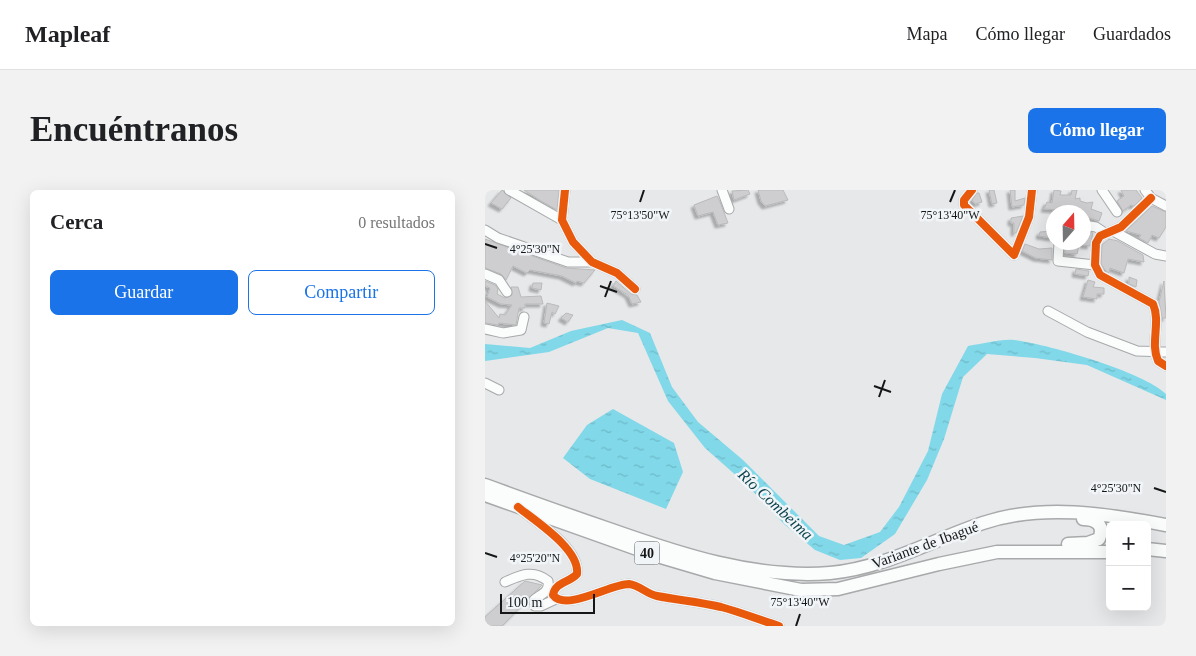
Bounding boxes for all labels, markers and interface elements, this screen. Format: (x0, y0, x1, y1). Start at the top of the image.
text: Mapleaf (25, 21, 110, 47)
text: Mapa (907, 24, 948, 44)
text: Cómo llegar (976, 24, 1065, 44)
text: Guardados (1093, 24, 1171, 44)
button: Cómo llegar (1028, 108, 1166, 153)
text: Encuéntranos (30, 110, 238, 149)
north arrow (1046, 205, 1091, 250)
text: 75°13'50"W (610, 208, 670, 222)
text: 75°13'40"W (920, 208, 980, 222)
text: Cerca (50, 210, 103, 234)
text: 0 resultados (358, 214, 435, 231)
text: 4°25'30"N (510, 242, 561, 256)
button: Guardar (50, 270, 238, 315)
button: Compartir (248, 270, 435, 315)
water label: Río Combeima (734, 465, 816, 543)
text: 4°25'30"N (1091, 481, 1142, 495)
street label: Variante de Ibagué (869, 518, 981, 572)
map controls (1106, 521, 1151, 611)
button: + (1106, 521, 1151, 566)
road number: 40 (635, 542, 659, 564)
text: 4°25'20"N (510, 551, 561, 565)
button: − (1106, 566, 1151, 611)
scale bar (500, 591, 595, 614)
text: 100 m (507, 595, 542, 610)
text: 75°13'40"W (770, 595, 830, 609)

